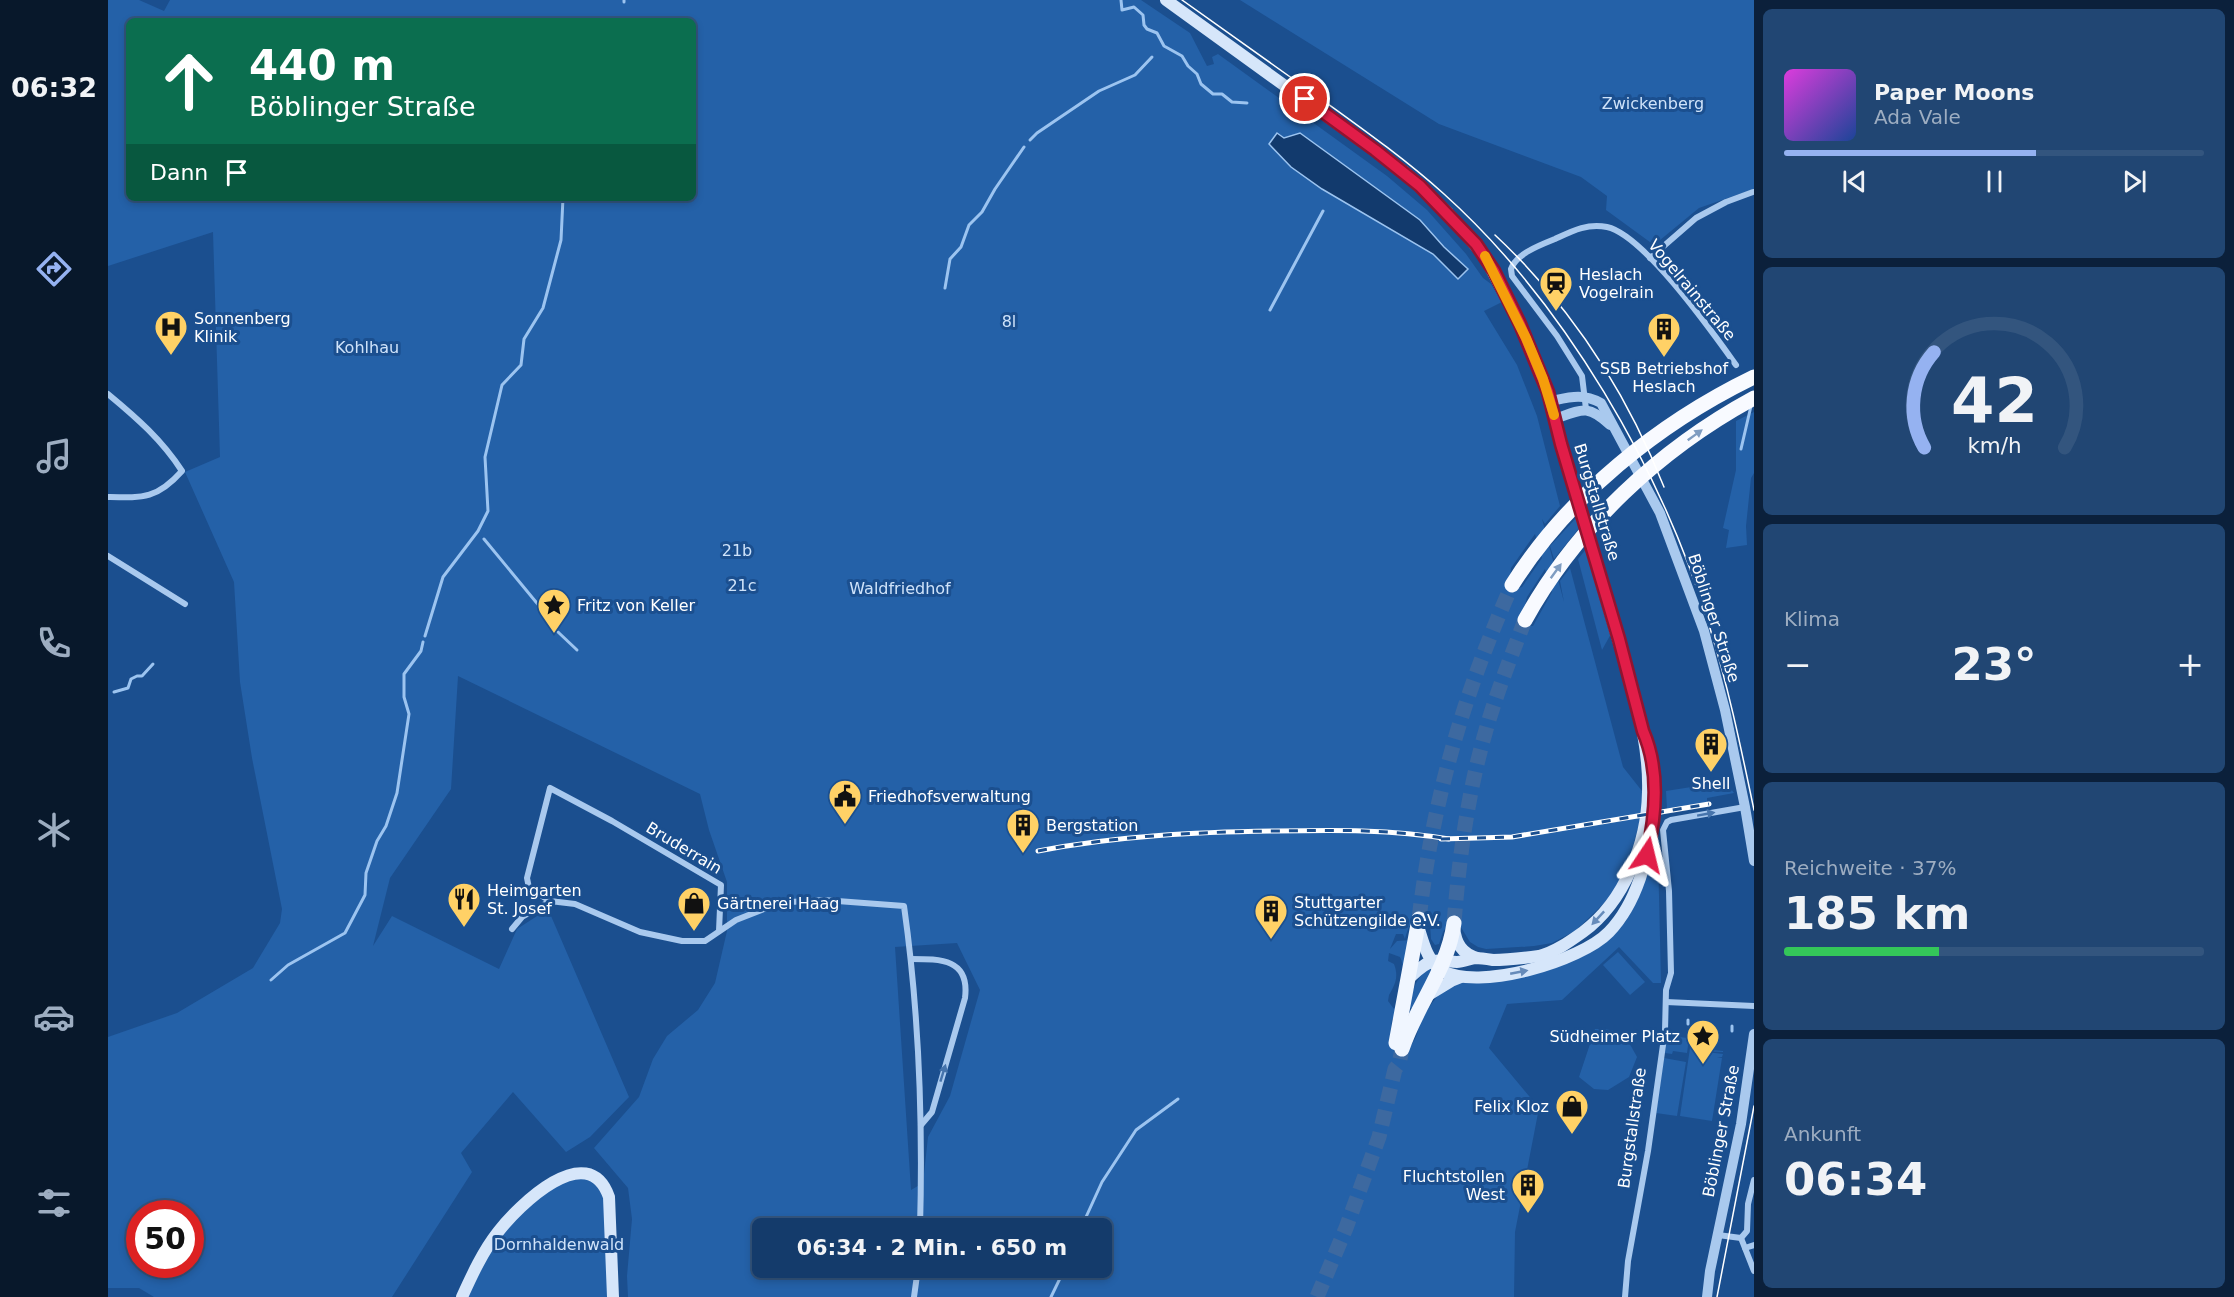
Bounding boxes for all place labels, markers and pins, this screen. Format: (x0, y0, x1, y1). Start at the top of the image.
pin (1279, 73, 1330, 124)
station icon: Heslach Vogelrain (1538, 265, 1574, 312)
place label: Heslach Vogelrain (1579, 265, 1654, 302)
hospital icon: Sonnenberg Klinik (153, 309, 189, 356)
place label: Sonnenberg Klinik (194, 309, 291, 346)
building icon: SSB Betriebshof Heslach (1646, 311, 1682, 358)
place label: SSB Betriebshof Heslach (1600, 359, 1729, 396)
place icon: Fritz von Keller (536, 587, 572, 634)
place label: Fritz von Keller (577, 596, 696, 615)
building icon: Shell (1693, 726, 1729, 773)
place label: Shell (1691, 774, 1731, 793)
public building icon: Friedhofsverwaltung (827, 778, 863, 825)
place label: Friedhofsverwaltung (868, 787, 1031, 806)
building icon: Bergstation (1005, 807, 1041, 854)
place label: Bergstation (1046, 816, 1138, 835)
restaurant icon: Heimgarten St. Josef (446, 881, 482, 928)
place label: Heimgarten St. Josef (487, 881, 582, 918)
shop icon: Gärtnerei Haag (676, 885, 712, 932)
building icon: Stuttgarter Schützengilde e.V. (1253, 893, 1289, 940)
place label: Stuttgarter Schützengilde e.V. (1294, 893, 1441, 930)
place label: Gärtnerei Haag (717, 894, 839, 913)
place icon: Südheimer Platz (1685, 1018, 1721, 1065)
place label: Südheimer Platz (1549, 1027, 1680, 1046)
shop icon: Felix Kloz (1554, 1088, 1590, 1135)
place label: Felix Kloz (1474, 1097, 1549, 1116)
place label: Fluchtstollen West (1403, 1167, 1505, 1204)
building icon: Fluchtstollen West (1510, 1167, 1546, 1214)

